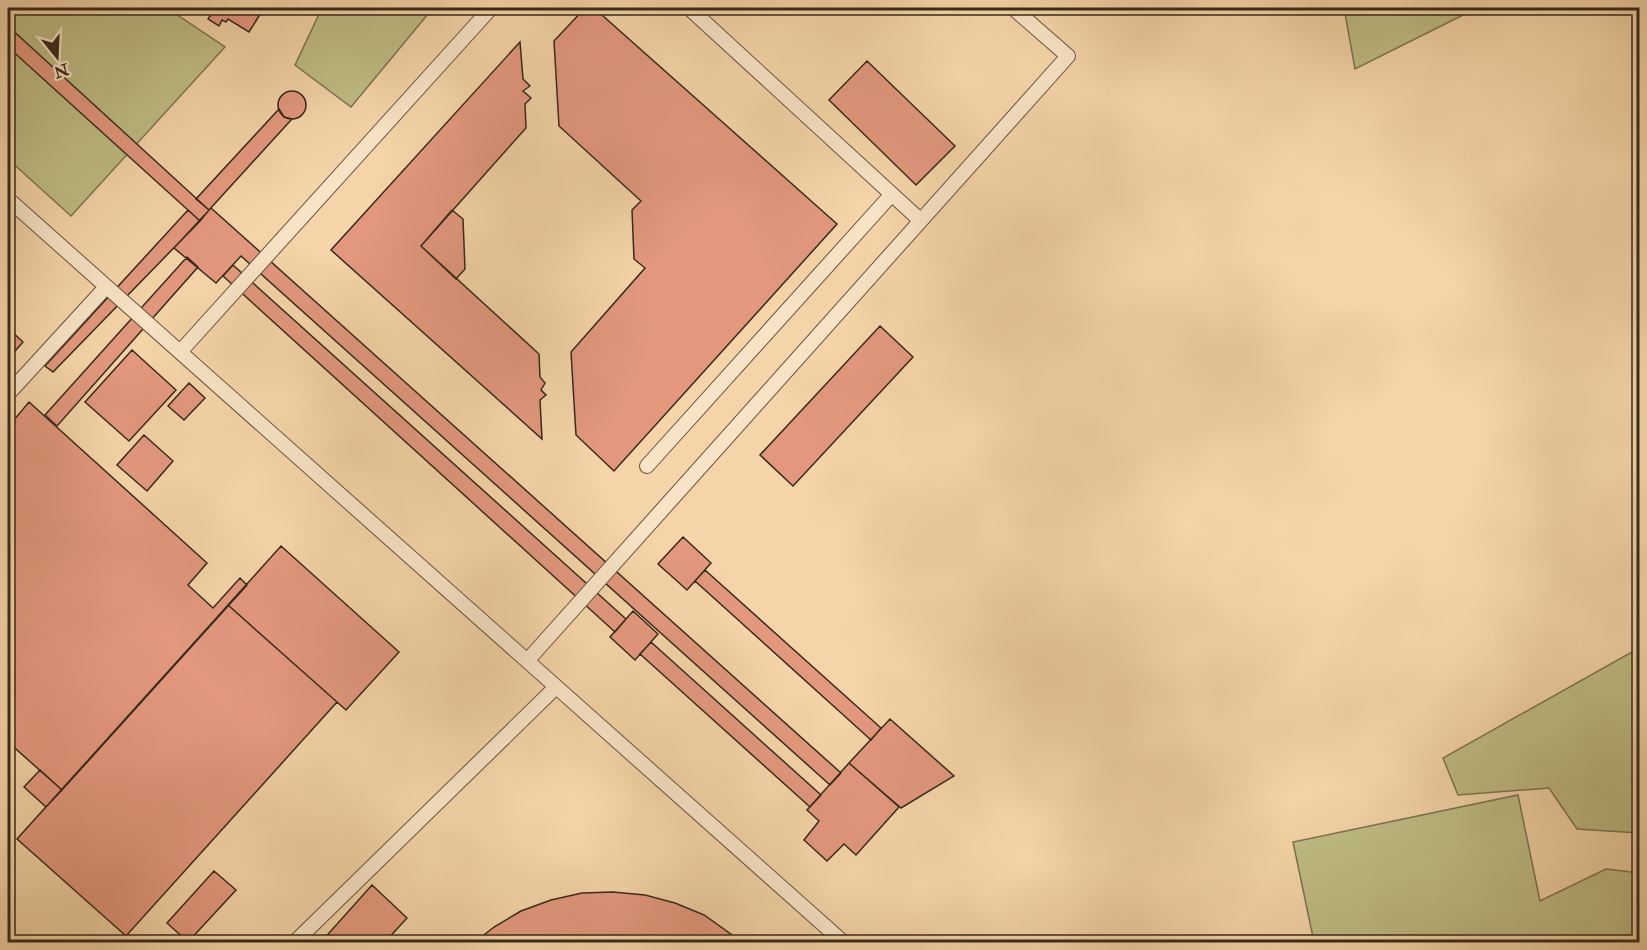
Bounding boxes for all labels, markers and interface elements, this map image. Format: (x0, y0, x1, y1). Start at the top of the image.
north arrow (27, 27, 87, 87)
text: N (51, 58, 72, 82)

